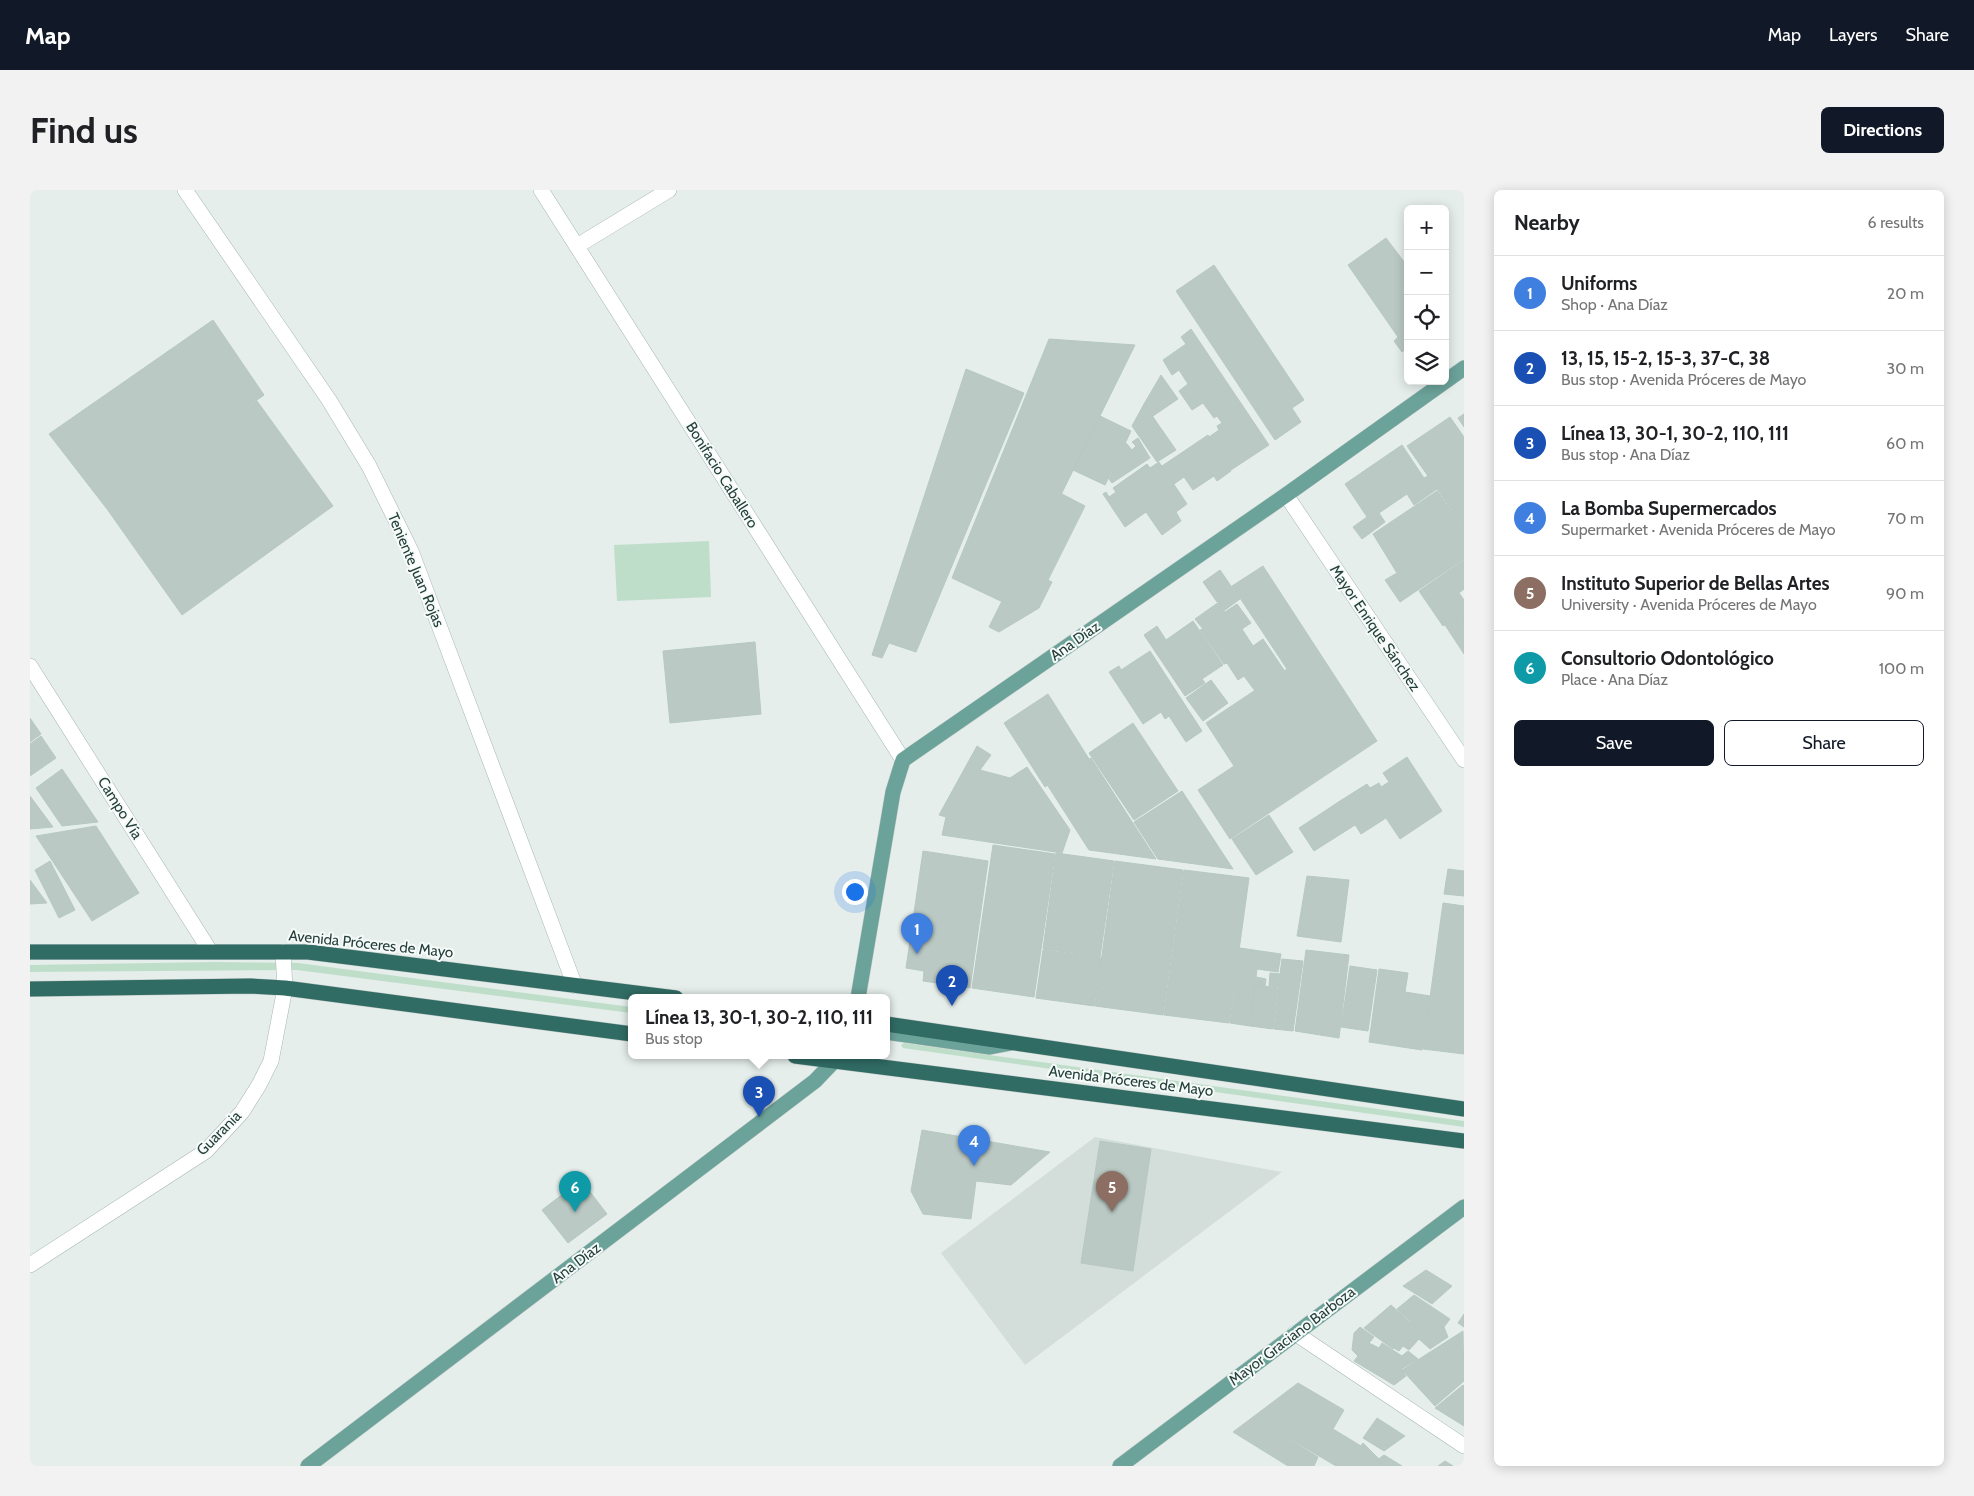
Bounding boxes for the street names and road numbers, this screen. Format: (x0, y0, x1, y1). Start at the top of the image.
street label: Bonifacio Caballero (682, 419, 762, 531)
street label: Teniente Juan Rojas (384, 510, 448, 630)
street label: Mayor Enrique Sánchez (1326, 561, 1424, 695)
street label: Ana Díaz (1047, 617, 1103, 665)
street label: Campo Vía (94, 774, 147, 843)
street label: Avenida Próceres de Mayo (288, 926, 454, 962)
street label: Avenida Próceres de Mayo (1048, 1062, 1214, 1100)
street label: Guarania (193, 1106, 246, 1159)
street label: Ana Díaz (548, 1239, 604, 1287)
street label: Mayor Graciano Barboza (1225, 1282, 1359, 1389)

